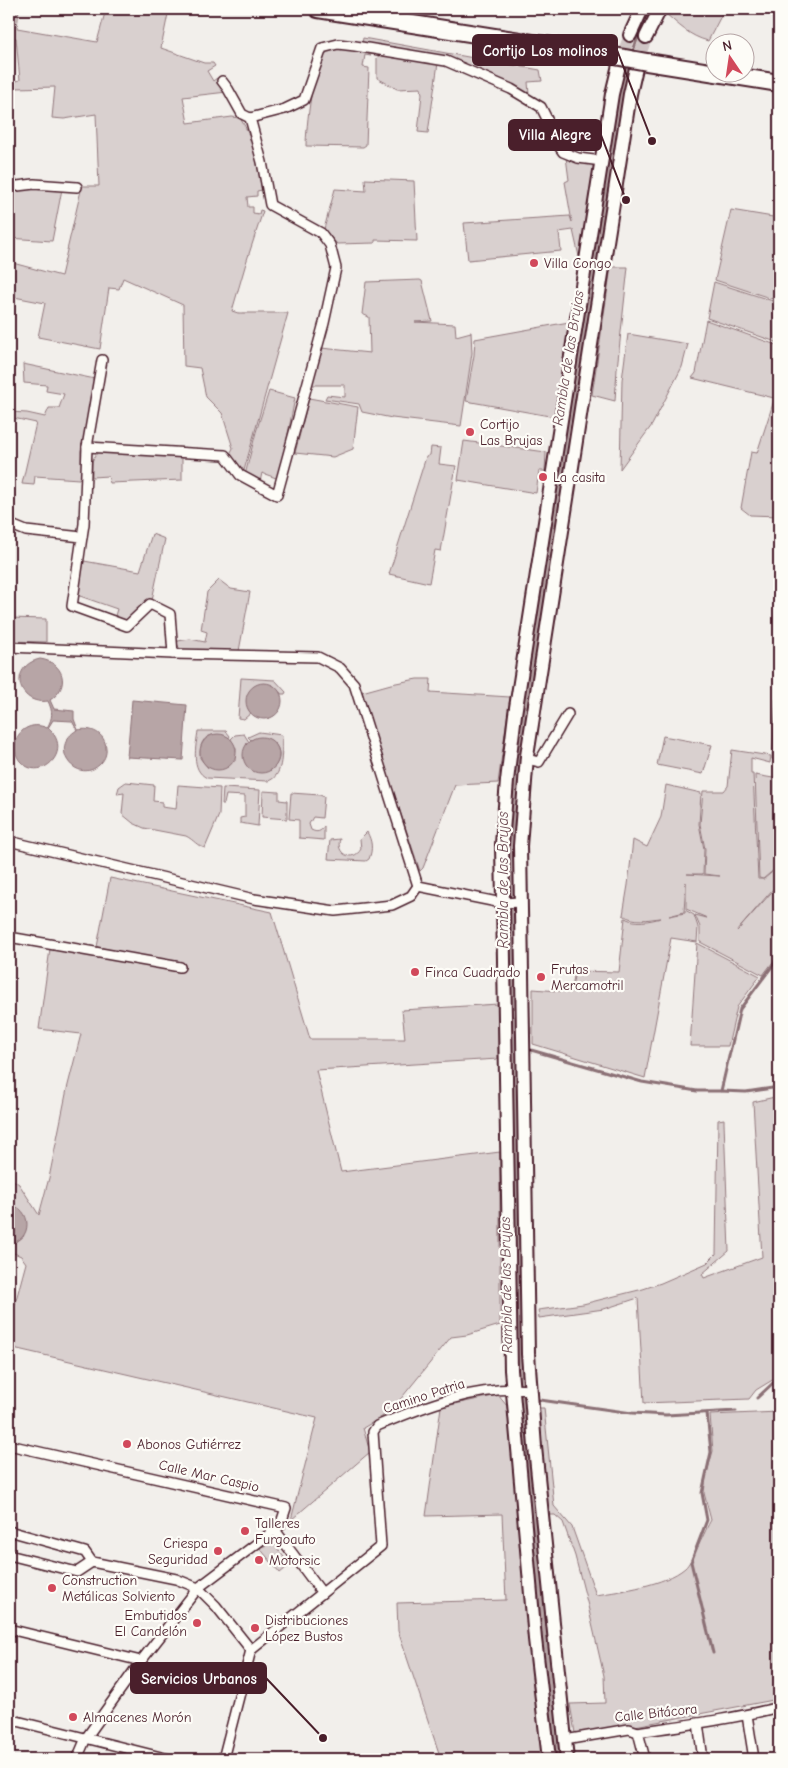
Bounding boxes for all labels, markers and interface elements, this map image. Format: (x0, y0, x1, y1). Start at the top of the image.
north arrow (706, 32, 756, 82)
callout: Cortijo Los molinos (473, 35, 617, 65)
text: N (721, 37, 734, 55)
text: Cortijo Los molinos (483, 42, 607, 60)
callout: Villa Alegre (509, 120, 601, 150)
text: Villa Alegre (519, 126, 591, 144)
place label: Villa Congo (544, 255, 611, 272)
marker: Villa Congo (528, 257, 540, 269)
water label: Rambla de las Brujas (548, 288, 588, 427)
place label: Cortijo Las Brujas (480, 416, 542, 449)
marker: Cortijo Las Brujas (464, 426, 476, 438)
place label: La casita (553, 469, 605, 486)
marker: La casita (537, 471, 549, 483)
water label: Rambla de las Brujas (494, 811, 512, 948)
place label: Frutas Mercamotril (551, 961, 624, 994)
place label: Finca Cuadrado (425, 964, 520, 981)
marker: Finca Cuadrado (409, 966, 421, 978)
marker: Frutas Mercamotril (535, 971, 547, 983)
water label: Rambla de las Brujas (496, 1216, 516, 1354)
street label: Camino Patria (381, 1375, 467, 1417)
place label: Abonos Gutiérrez (137, 1436, 241, 1453)
marker: Abonos Gutiérrez (121, 1438, 133, 1450)
street label: Calle Mar Caspio (157, 1456, 261, 1496)
place label: Talleres Furgoauto (255, 1515, 316, 1548)
marker: Talleres Furgoauto (239, 1525, 251, 1537)
place label: Criespa Seguridad (148, 1535, 208, 1568)
marker: Criespa Seguridad (212, 1545, 224, 1557)
place label: Motorsic (269, 1552, 321, 1569)
marker: Motorsic (253, 1554, 265, 1566)
place label: Construction Metálicas Solviento (62, 1572, 175, 1605)
marker: Construction Metálicas Solviento (46, 1582, 58, 1594)
place label: Embutidos El Candelón (115, 1607, 187, 1640)
place label: Distribuciones López Bustos (265, 1612, 348, 1645)
marker: Embutidos El Candelón (191, 1617, 203, 1629)
marker: Distribuciones López Bustos (249, 1622, 261, 1634)
callout: Servicios Urbanos (131, 1663, 266, 1693)
text: Servicios Urbanos (141, 1670, 257, 1688)
street label: Calle Bitácora (614, 1700, 698, 1726)
place label: Almacenes Morón (83, 1709, 191, 1726)
marker: Almacenes Morón (67, 1711, 79, 1723)

